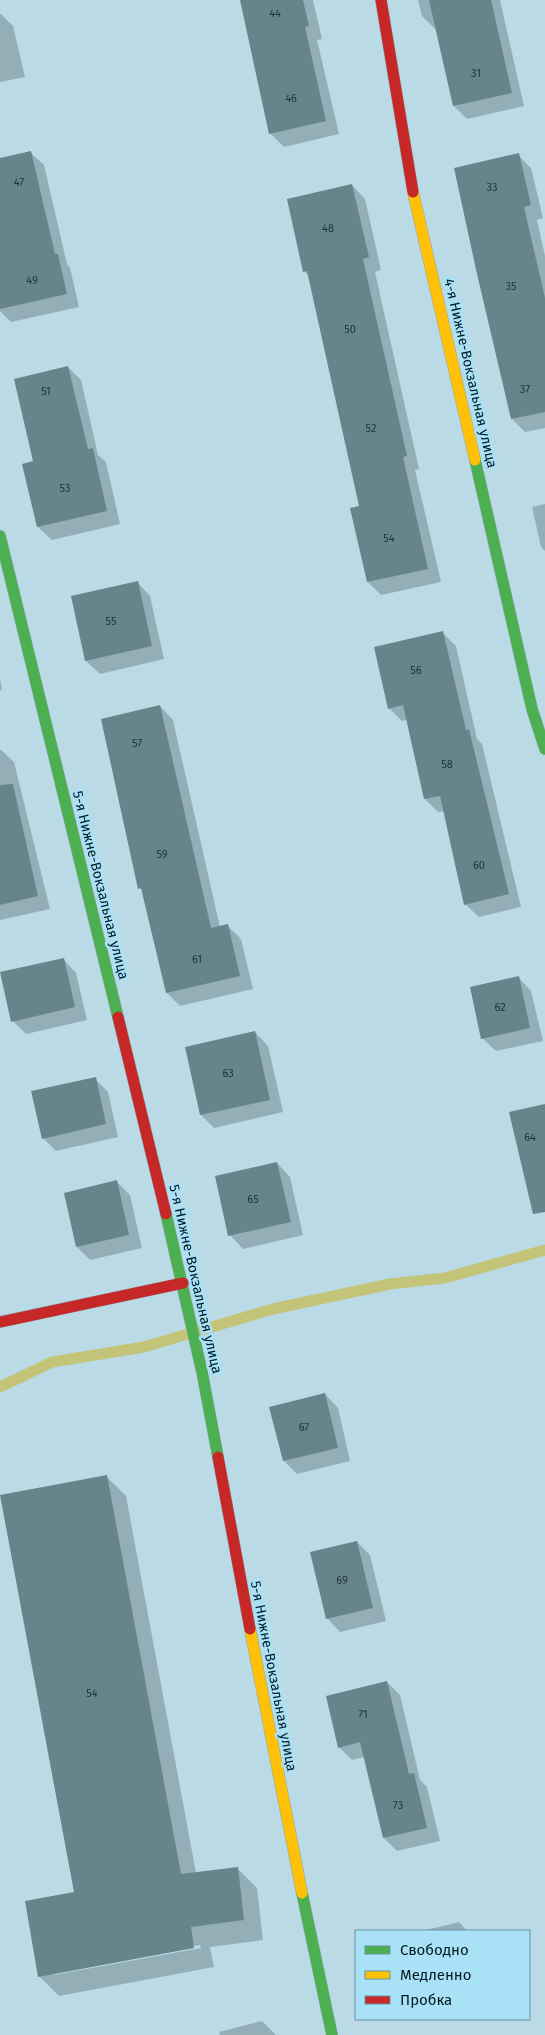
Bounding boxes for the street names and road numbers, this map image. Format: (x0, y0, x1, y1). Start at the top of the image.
street label: 4-я Нижне-Вокзальная улица (440, 277, 501, 470)
street label: 5-я Нижне-Вокзальная улица (69, 789, 132, 981)
street label: 5-я Нижне-Вокзальная улица (165, 1183, 226, 1375)
street label: 5-я Нижне-Вокзальная улица (247, 1580, 300, 1773)

